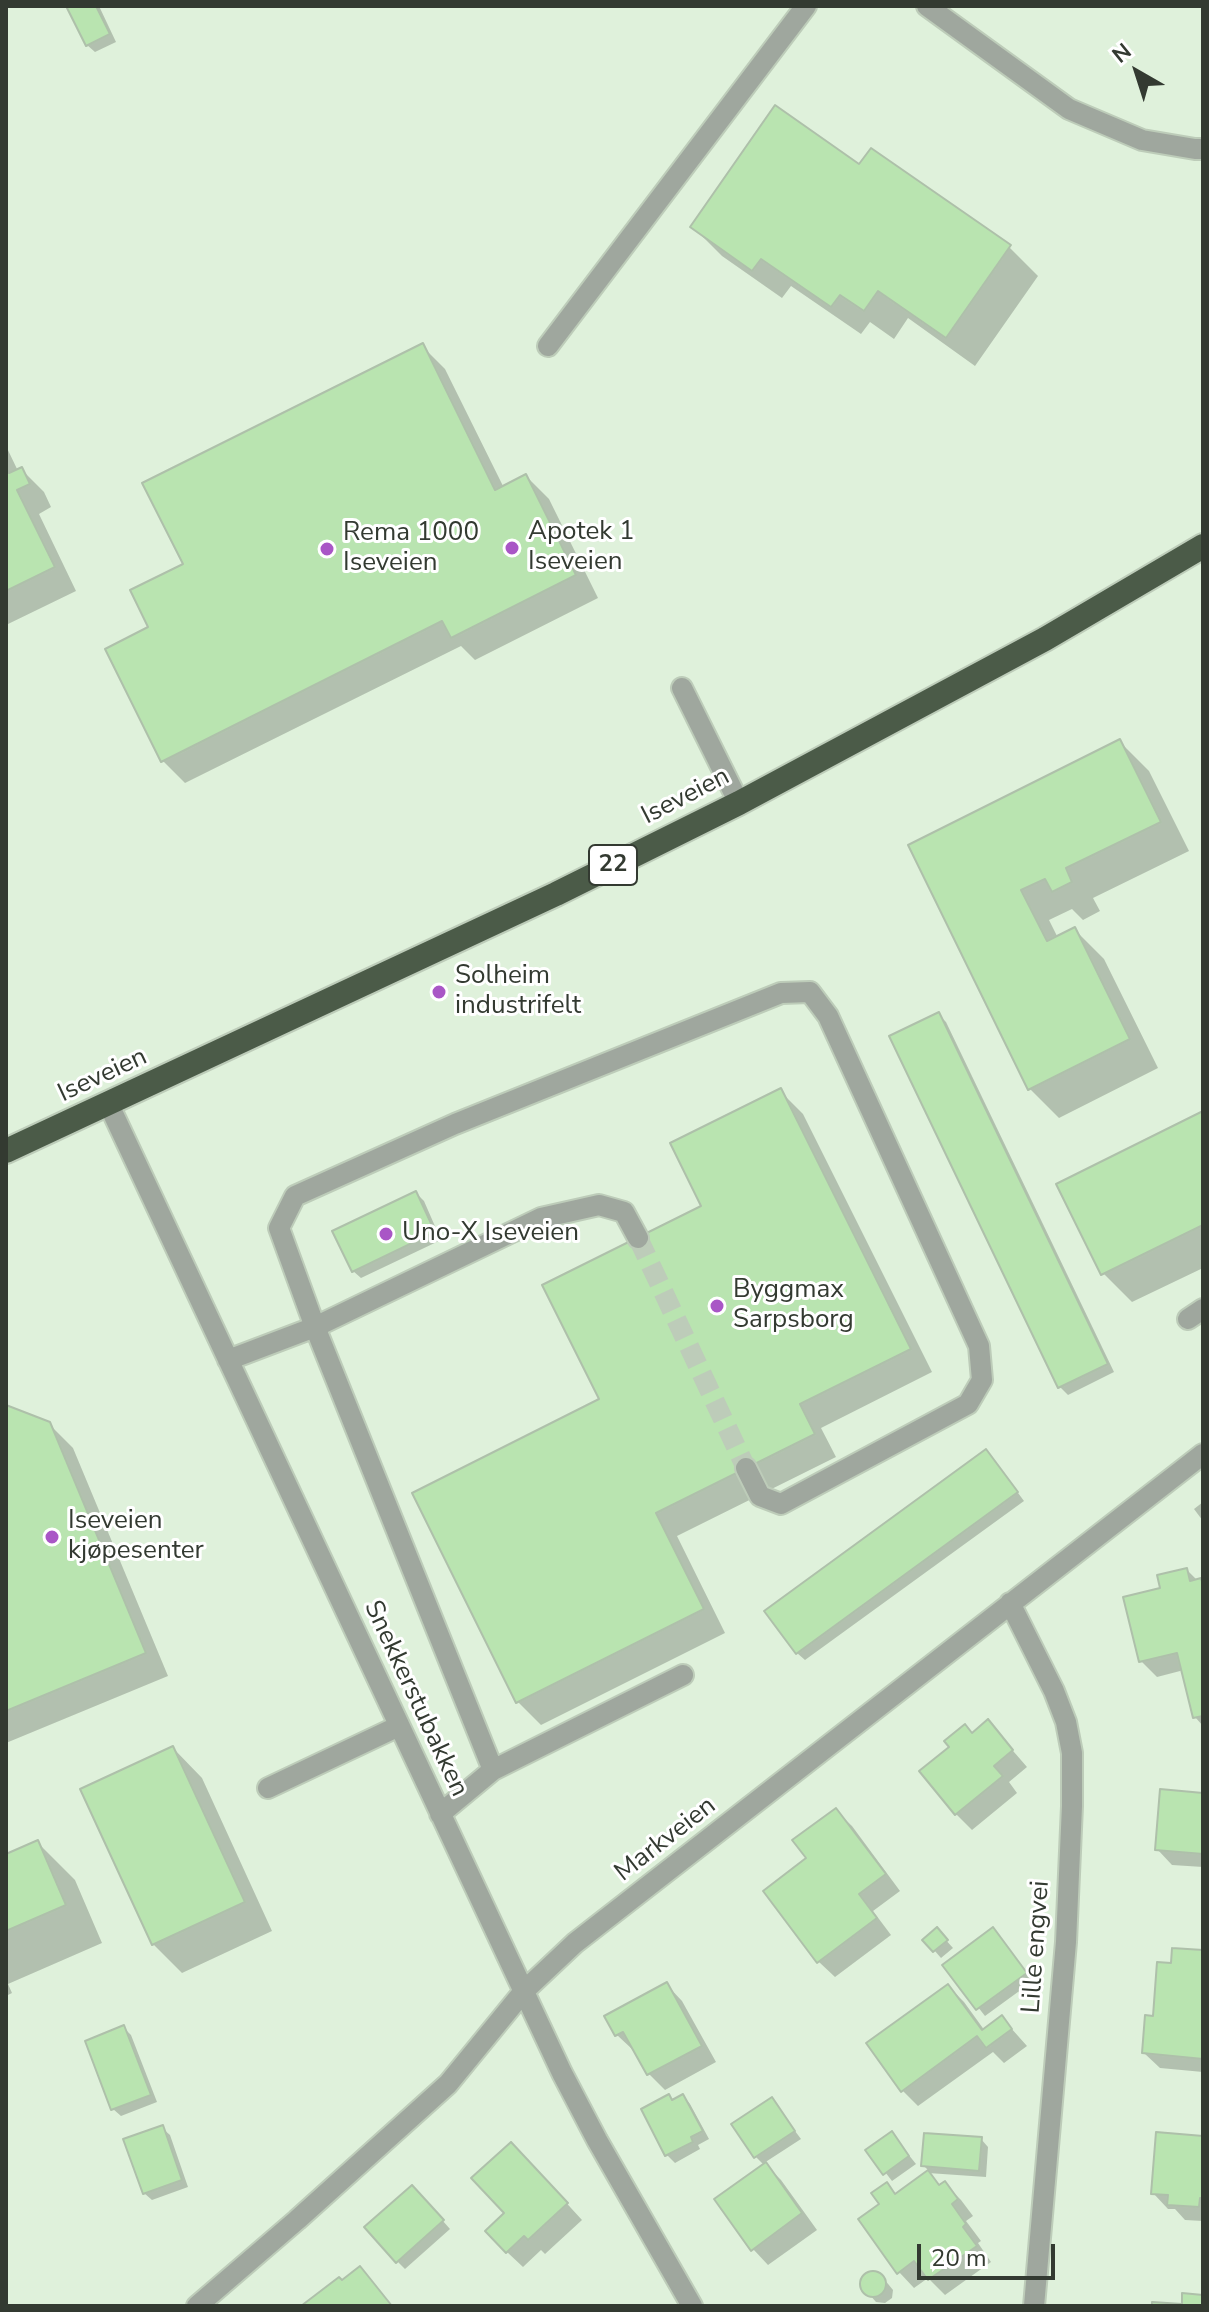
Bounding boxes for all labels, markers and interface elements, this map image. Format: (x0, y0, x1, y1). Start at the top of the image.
north arrow (1097, 32, 1177, 112)
text: N (1106, 37, 1138, 70)
place label: Apotek 1 Iseveien (528, 517, 635, 578)
place label: Rema 1000 Iseveien (343, 518, 479, 580)
marker: Apotek 1 Iseveien (503, 539, 521, 557)
marker: Rema 1000 Iseveien (318, 540, 336, 558)
street label: Iseveien (637, 762, 735, 832)
road number: 22 (589, 845, 637, 885)
place label: Solheim industrifelt (455, 961, 581, 1022)
marker: Solheim industrifelt (430, 983, 448, 1001)
street label: Iseveien (54, 1042, 152, 1110)
place label: Uno-X Iseveien (402, 1218, 579, 1250)
marker: Uno-X Iseveien (377, 1225, 395, 1243)
place label: Byggmax Sarpsborg (733, 1275, 854, 1336)
marker: Byggmax Sarpsborg (708, 1297, 726, 1315)
place label: Iseveien kjøpesenter (68, 1506, 204, 1568)
marker: Iseveien kjøpesenter (43, 1528, 61, 1546)
street label: Snekkerstubakken (356, 1596, 474, 1802)
street label: Markveien (609, 1791, 723, 1889)
street label: Lille engvei (1017, 1880, 1057, 2014)
scale bar (921, 2228, 1059, 2278)
text: 20 m (931, 2242, 987, 2274)

